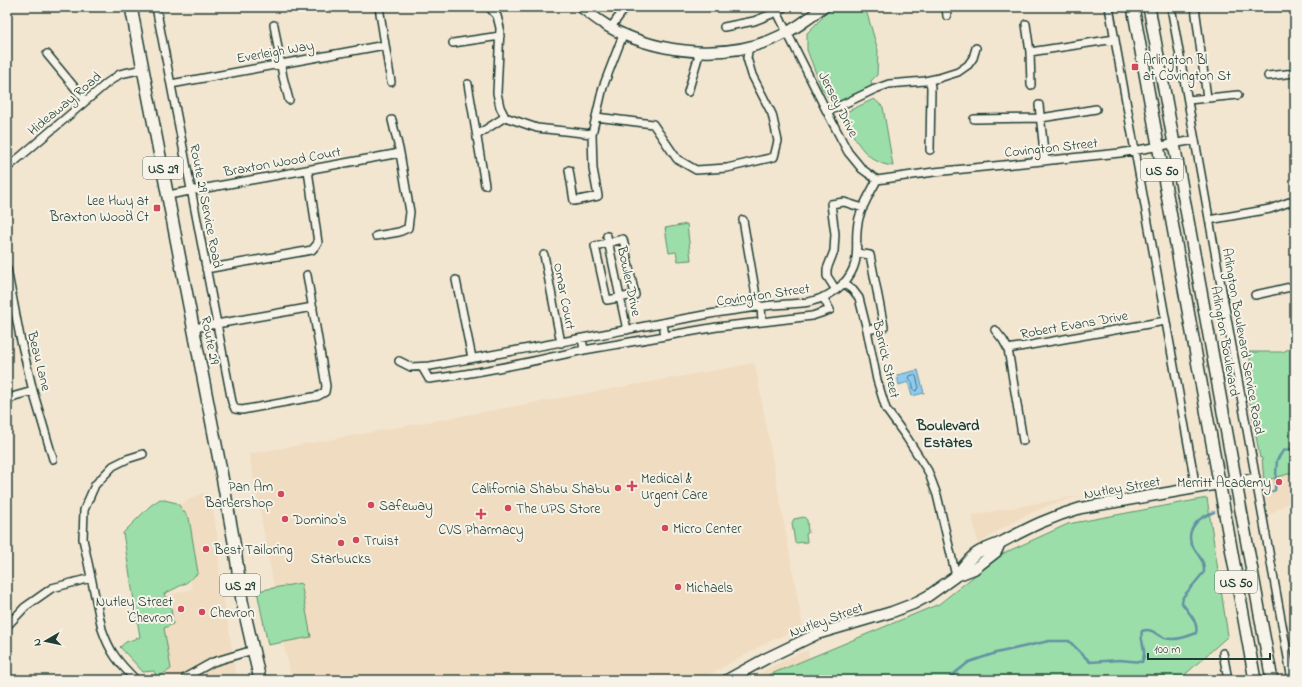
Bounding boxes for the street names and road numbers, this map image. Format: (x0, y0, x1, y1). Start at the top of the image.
street label: Everleigh Way (235, 35, 316, 71)
street label: Hideaway Road (23, 67, 107, 142)
street label: Jersey Drive (811, 68, 864, 142)
street label: Covington Street (1003, 133, 1099, 165)
street label: Route 29 Service Road (183, 142, 228, 270)
street label: Braxton Wood Court (221, 142, 343, 183)
road number: US 29 (143, 157, 183, 179)
road number: US 50 (1141, 159, 1183, 181)
street label: Bowler Drive (611, 243, 646, 319)
street label: Arlington Boulevard Service Road (1215, 246, 1269, 437)
street label: Omar Court (547, 261, 580, 332)
street label: Covington Street (715, 279, 812, 313)
street label: Arlington Boulevard (1203, 284, 1245, 398)
street label: Robert Evans Drive (1019, 306, 1130, 345)
street label: Route 29 (195, 314, 225, 367)
street label: Barrick Street (866, 317, 905, 401)
street label: Beau Lane (21, 328, 56, 394)
street label: Nutley Street (1082, 471, 1163, 507)
road number: US 50 (1215, 571, 1257, 593)
road number: US 29 (220, 574, 260, 596)
street label: Nutley Street (787, 597, 867, 644)

